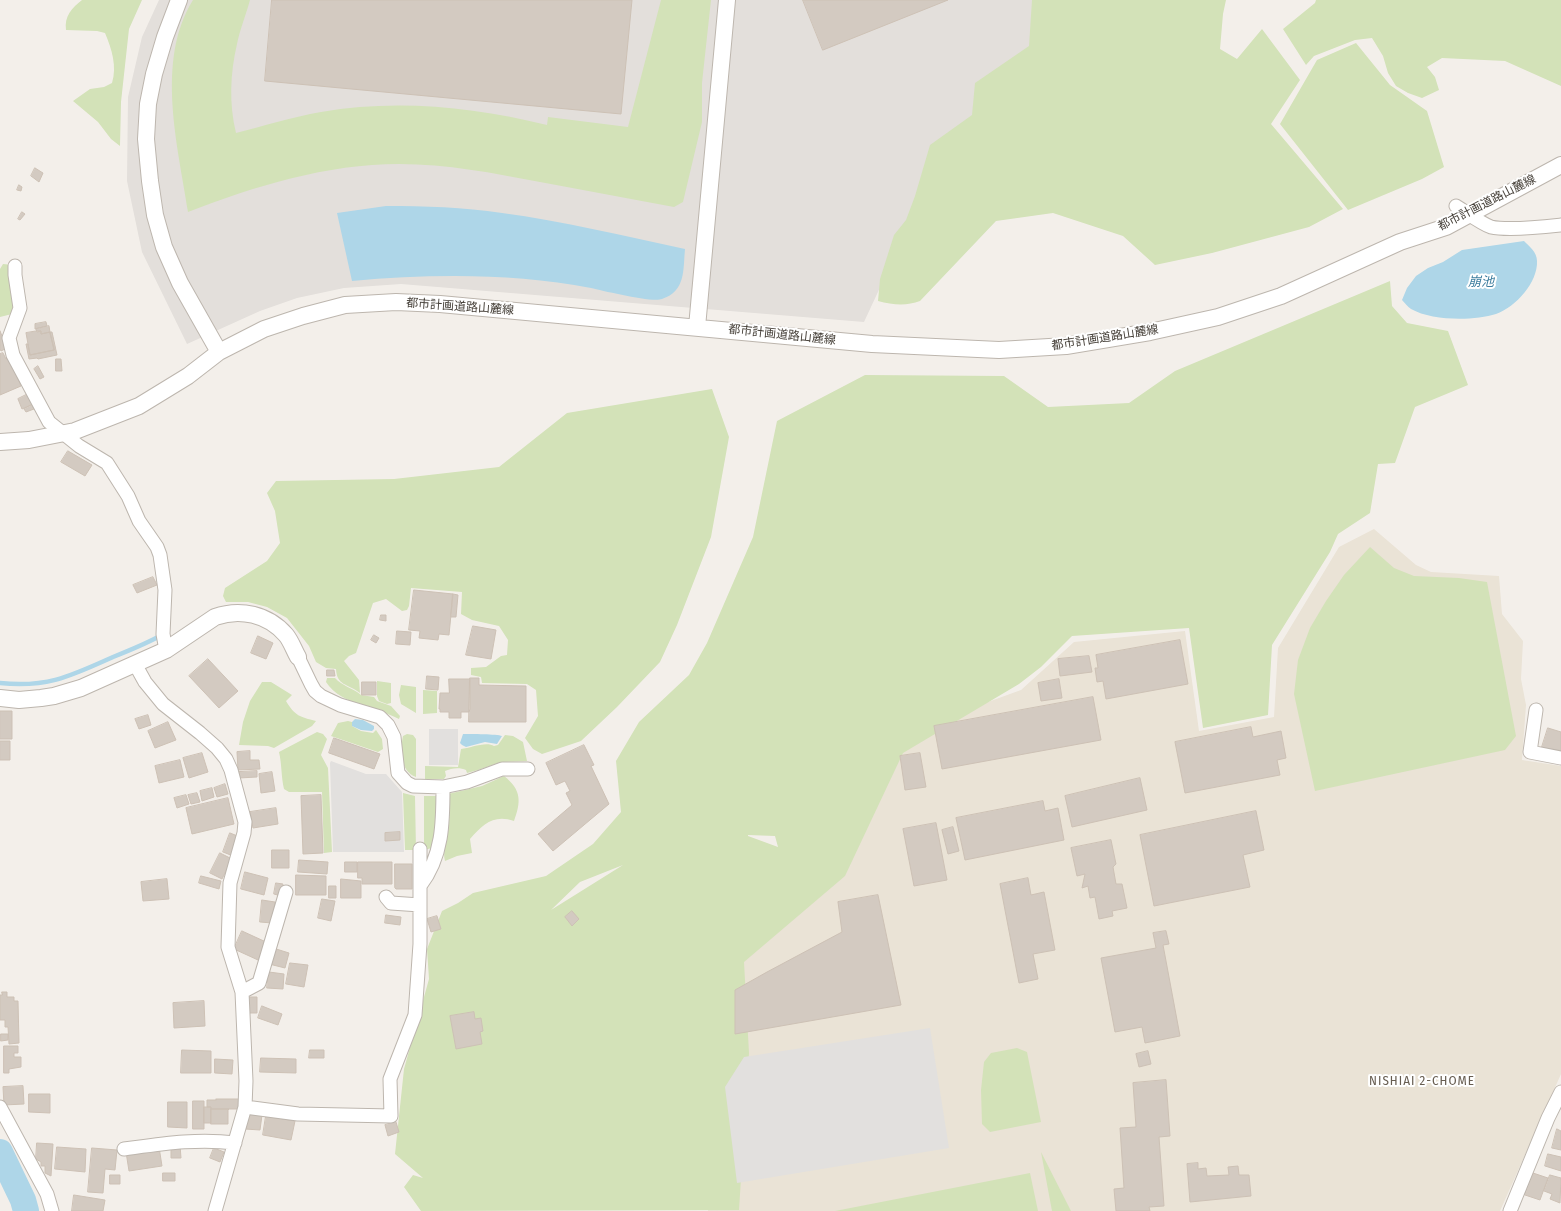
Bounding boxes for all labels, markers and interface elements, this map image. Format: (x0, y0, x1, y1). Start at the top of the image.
street label: 都市計画道路山麓線 (1436, 172, 1538, 234)
water label: 崩池 (1468, 274, 1494, 290)
street label: 都市計画道路山麓線 (406, 296, 514, 318)
street label: 都市計画道路山麓線 (728, 322, 836, 348)
street label: 都市計画道路山麓線 (1051, 322, 1159, 354)
district label: NISHIAI 2-CHOME (1369, 1073, 1475, 1089)

